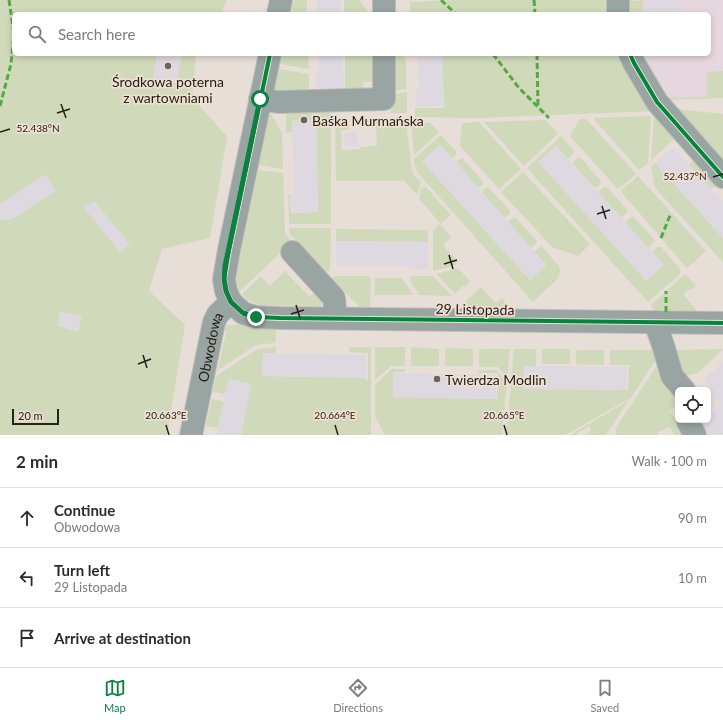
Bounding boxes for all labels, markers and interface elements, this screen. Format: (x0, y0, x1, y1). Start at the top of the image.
search box (12, 12, 711, 56)
icon: search (26, 23, 48, 45)
text: Search here (58, 25, 135, 43)
marker: Środkowa poterna z wartowniami (163, 61, 173, 71)
place label: Środkowa poterna z wartowniami (112, 73, 224, 106)
route start (251, 90, 269, 108)
place label: Baśka Murmańska (312, 112, 424, 129)
marker: Baśka Murmańska (299, 115, 309, 125)
text: 52.438°N (16, 122, 60, 134)
text: 52.437°N (663, 170, 707, 182)
street label: 29 Listopada (435, 300, 515, 318)
route end (247, 308, 265, 326)
street label: Obwodowa (194, 309, 226, 383)
place label: Twierdza Modlin (445, 371, 546, 388)
marker: Twierdza Modlin (432, 374, 442, 384)
map controls (675, 387, 711, 423)
button: locate (675, 387, 711, 423)
scale bar (12, 407, 59, 426)
text: 20 m (18, 409, 43, 422)
text: 20.663°E (145, 409, 187, 421)
text: 20.664°E (314, 409, 356, 421)
text: 20.665°E (483, 409, 525, 421)
text: 2 min (16, 451, 58, 472)
text: Walk · 100 m (631, 453, 707, 469)
text: Continue (54, 501, 115, 519)
icon: ahead (16, 507, 38, 529)
text: 90 m (678, 510, 707, 526)
text: Obwodowa (54, 519, 120, 535)
text: Turn left (54, 561, 110, 579)
icon: left (16, 567, 38, 589)
text: 10 m (678, 570, 707, 586)
text: 29 Listopada (54, 579, 127, 595)
icon: arrive (16, 627, 38, 649)
text: Arrive at destination (54, 629, 191, 647)
tab: Map (104, 677, 126, 714)
tab: Directions (333, 677, 383, 714)
tab: Saved (590, 677, 619, 714)

